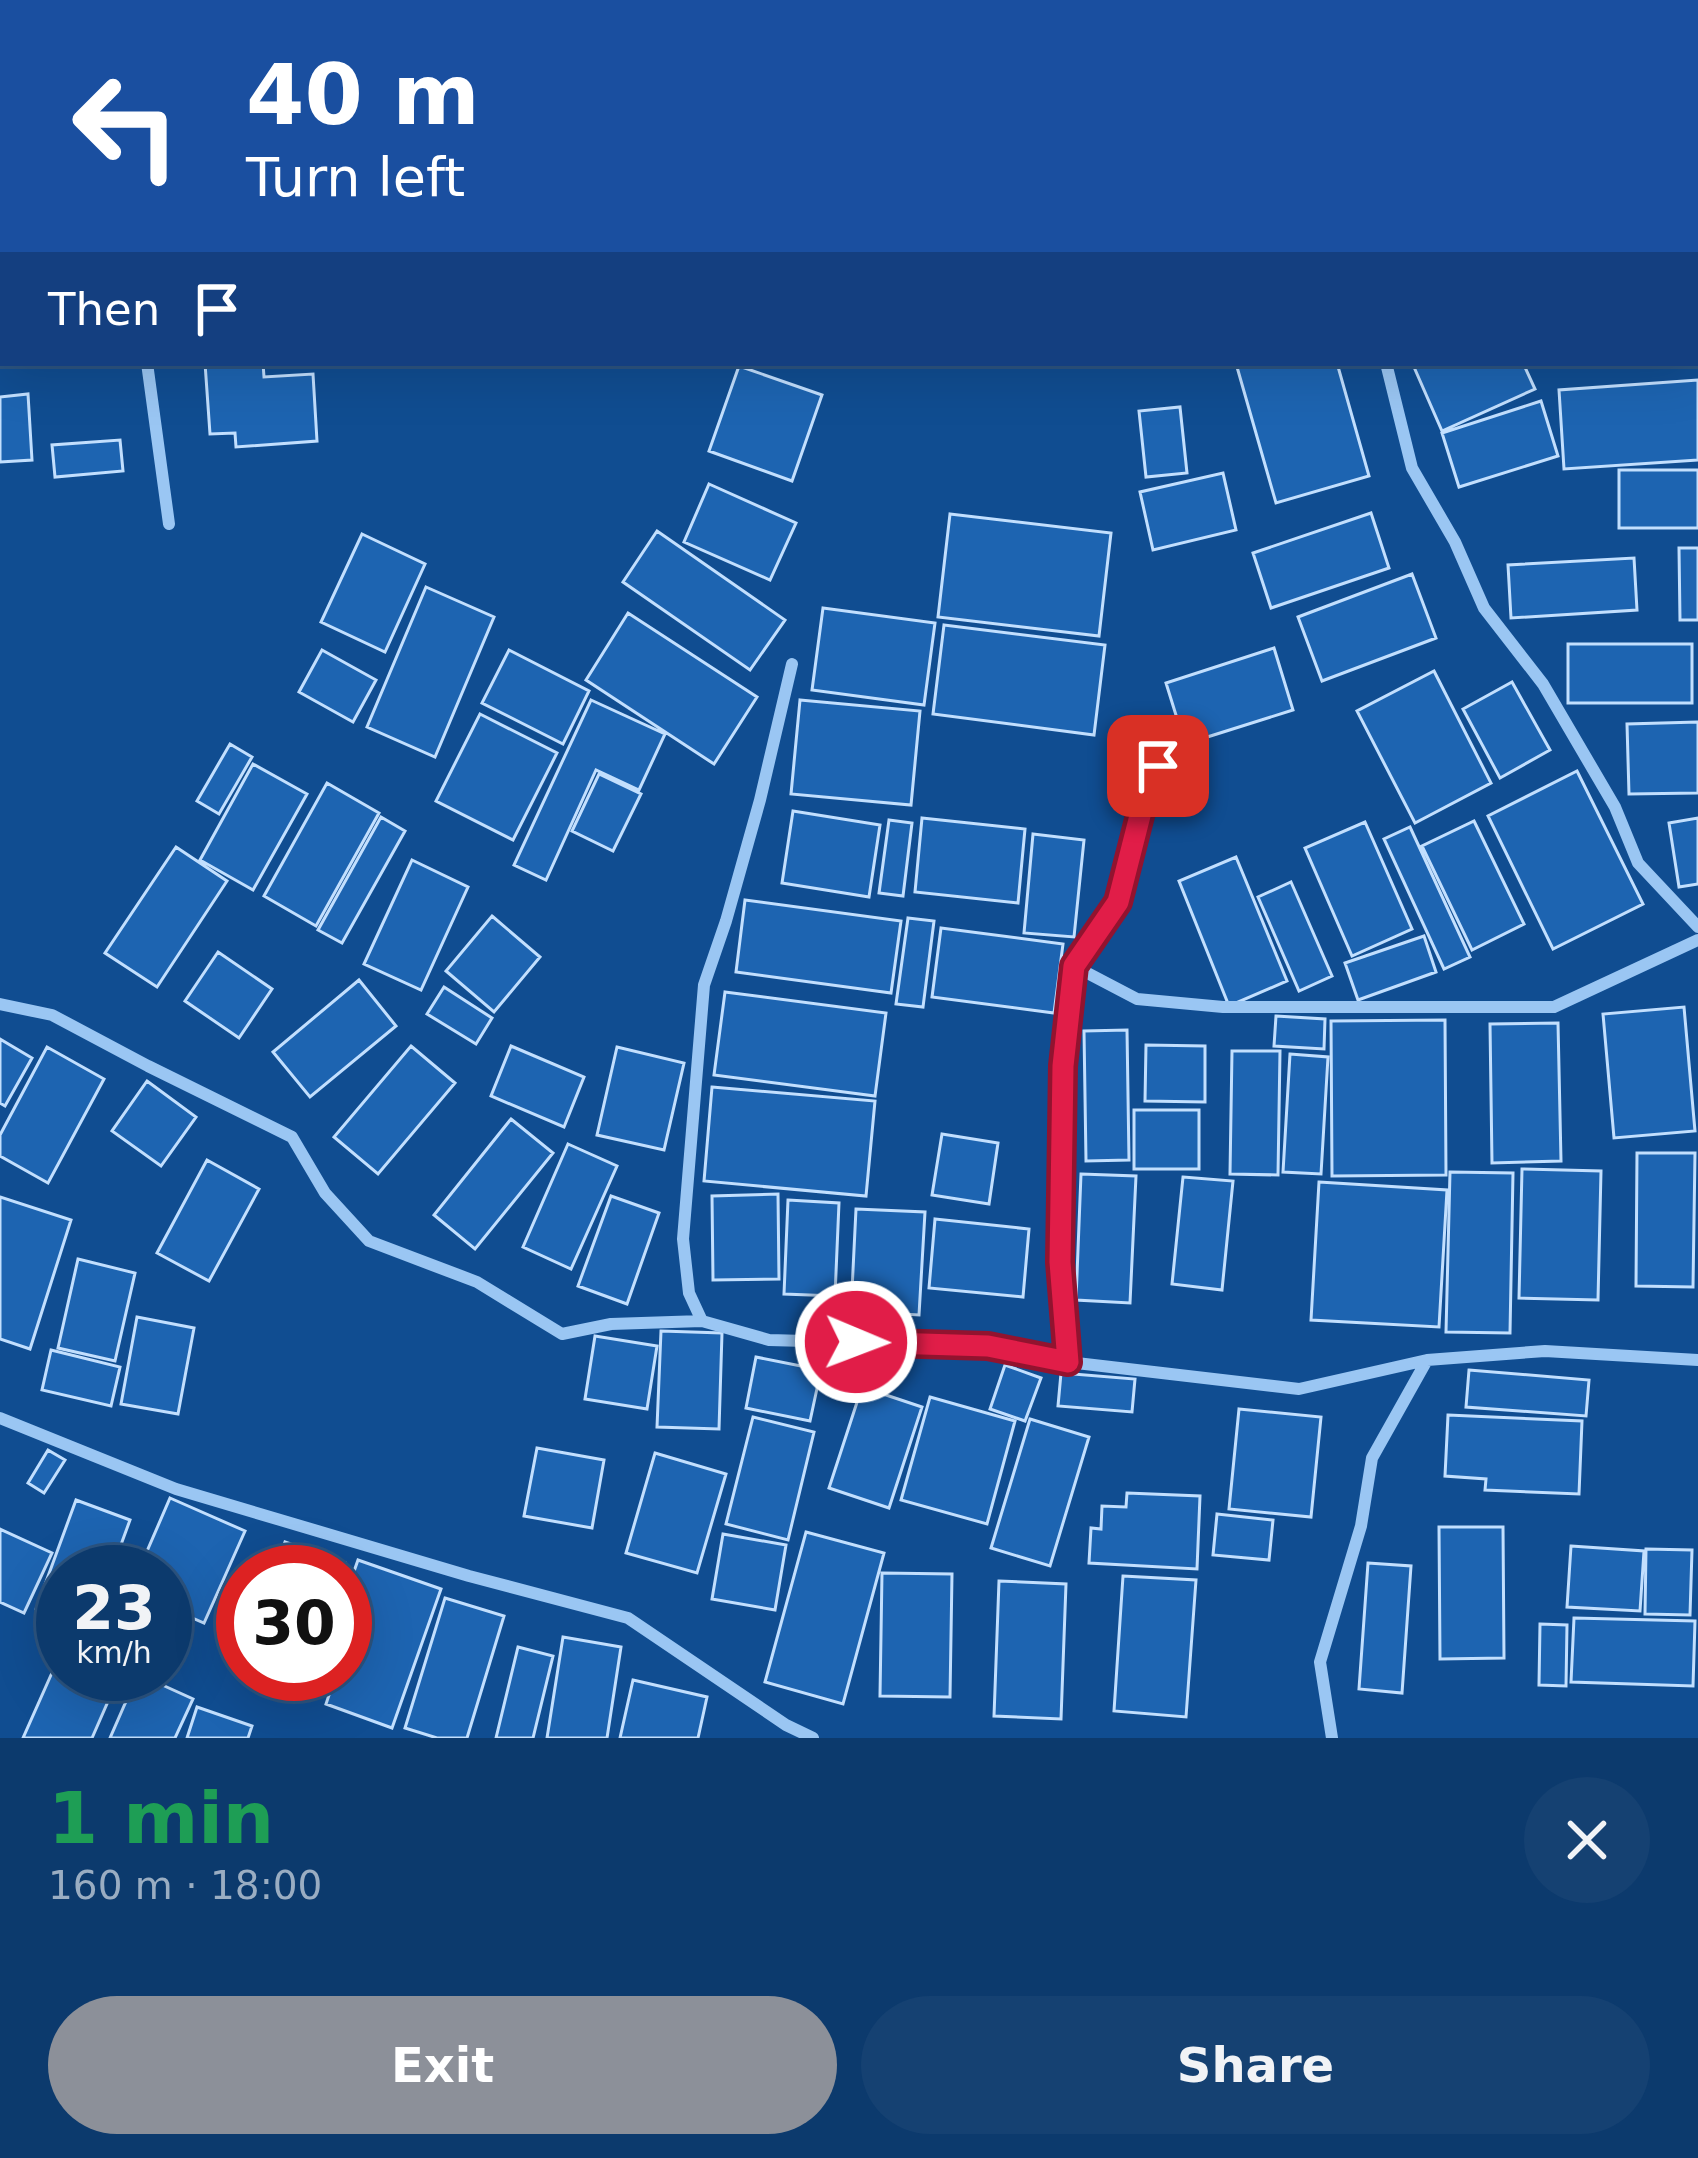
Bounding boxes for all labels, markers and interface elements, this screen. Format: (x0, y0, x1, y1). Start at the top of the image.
text: 40 m (246, 46, 480, 144)
icon: left (48, 48, 204, 204)
text: Turn left (246, 146, 465, 209)
icon: arrive (184, 276, 250, 342)
text: Then (48, 283, 160, 336)
pin (1107, 715, 1209, 817)
icon: arrive (1125, 733, 1191, 799)
position arrow (793, 1279, 919, 1405)
speed limit sign: 30 (216, 1545, 372, 1701)
text: 23 (72, 1573, 156, 1643)
text: km/h (76, 1635, 152, 1670)
text: 1 min (48, 1776, 274, 1860)
button: close (1524, 1777, 1650, 1903)
text: 160 m · 18:00 (48, 1863, 322, 1908)
button: Exit (48, 1996, 837, 2134)
button: Share (861, 1996, 1650, 2134)

